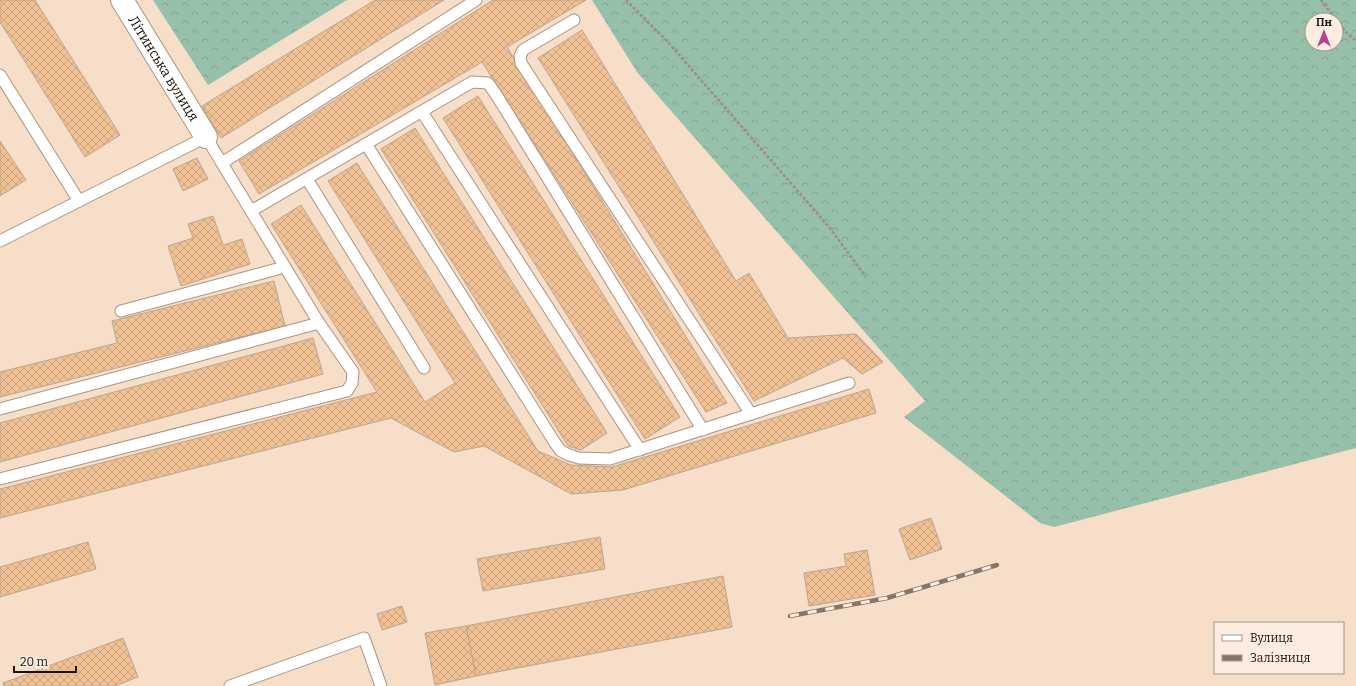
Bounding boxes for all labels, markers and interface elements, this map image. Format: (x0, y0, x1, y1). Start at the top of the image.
street label: Літинська вулиця (125, 12, 203, 124)
north arrow (1304, 12, 1344, 52)
text: Пн (1316, 16, 1333, 29)
legend (1214, 622, 1344, 674)
text: Вулиця (1250, 631, 1293, 645)
scale bar (14, 648, 76, 674)
text: Залізниця (1250, 651, 1311, 665)
text: 20 m (20, 655, 49, 669)

